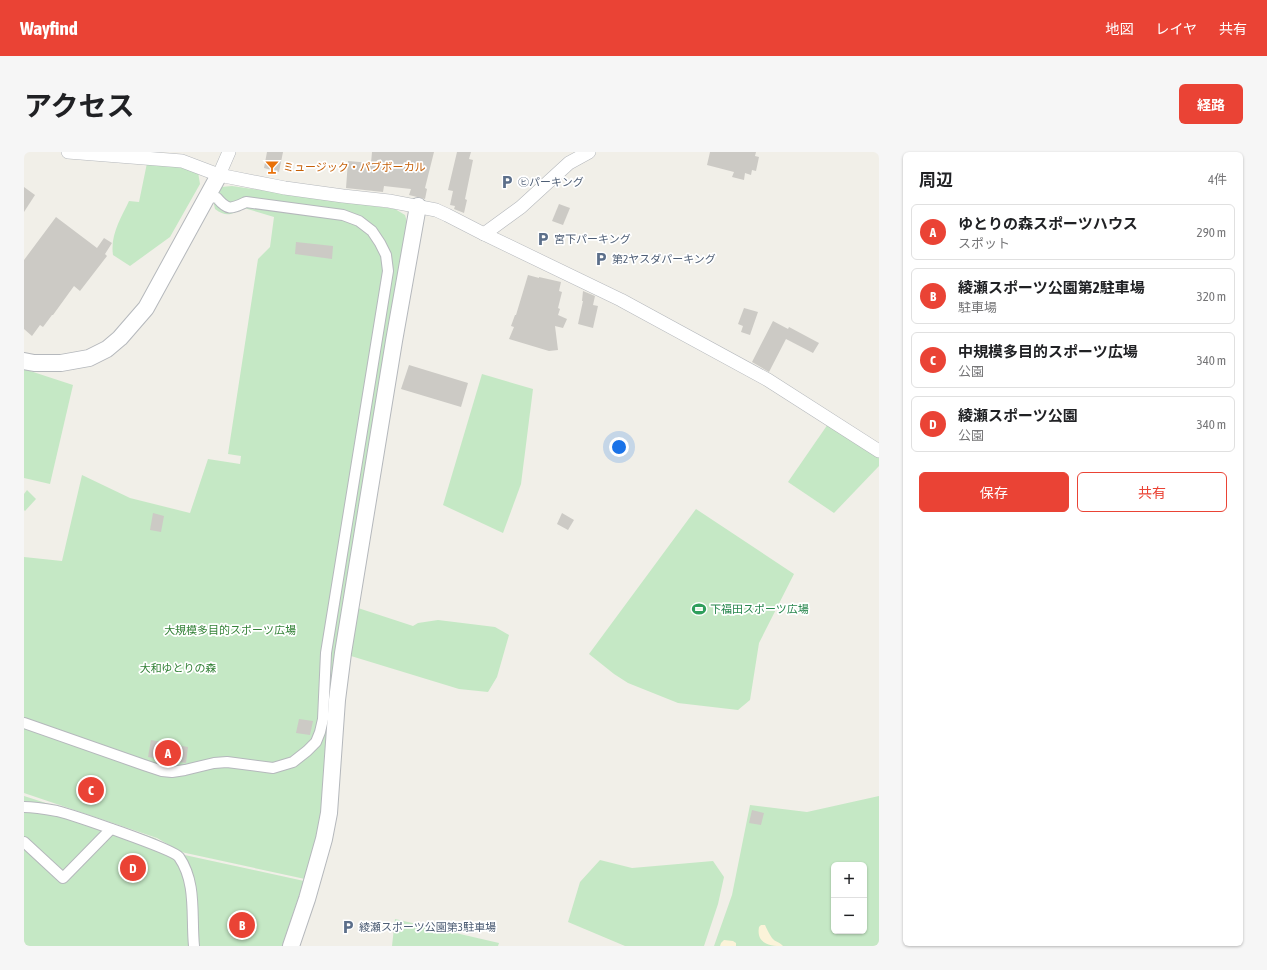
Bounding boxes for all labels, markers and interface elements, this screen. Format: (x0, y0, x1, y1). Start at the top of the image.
text: Wayfind (20, 17, 78, 39)
text: 地図 (1105, 21, 1133, 37)
text: レイヤ (1155, 21, 1197, 37)
text: 共有 (1219, 21, 1247, 37)
button: 経路 (1179, 84, 1243, 124)
text: アクセス (24, 90, 135, 122)
bar icon: ミュージック・パブボーカル (264, 159, 280, 175)
place label: ミュージック・パブボーカル (283, 161, 426, 173)
text: 周辺 (919, 170, 953, 190)
text: 4件 (1208, 172, 1227, 187)
parking icon: ㋪パーキング (499, 174, 515, 190)
place label: ㋪パーキング (518, 176, 584, 188)
text: ゆとりの森スポーツハウス (958, 215, 1138, 232)
text: A (930, 225, 936, 240)
text: 290 m (1197, 225, 1226, 240)
parking icon: 宮下パーキング (535, 231, 551, 247)
place label: 宮下パーキング (554, 233, 631, 245)
text: スポット (958, 236, 1010, 251)
parking icon: 第2ヤスダパーキング (593, 251, 609, 267)
place label: 第2ヤスダパーキング (612, 253, 716, 265)
text: 綾瀬スポーツ公園第2駐車場 (958, 279, 1145, 296)
text: B (930, 289, 936, 304)
text: 320 m (1197, 289, 1226, 304)
text: 駐車場 (958, 300, 997, 315)
text: 中規模多目的スポーツ広場 (958, 343, 1138, 360)
text: C (930, 353, 936, 368)
text: 340 m (1197, 353, 1226, 368)
text: 公園 (958, 364, 984, 379)
text: 綾瀬スポーツ公園 (958, 407, 1078, 424)
text: D (929, 417, 937, 432)
text: 340 m (1197, 417, 1226, 432)
text: 公園 (958, 428, 984, 443)
your location (609, 437, 629, 457)
button: 保存 (919, 472, 1069, 512)
button: 共有 (1077, 472, 1227, 512)
sports icon: 下福田スポーツ広場 (691, 601, 707, 617)
place label: 下福田スポーツ広場 (710, 603, 809, 615)
park label: 大規模多目的スポーツ広場 (164, 624, 296, 636)
park label: 大和ゆとりの森 (140, 662, 217, 674)
pin: A (155, 738, 181, 768)
pin: C (78, 775, 104, 805)
pin: D (120, 853, 146, 883)
map controls (831, 862, 867, 934)
button: + (831, 862, 867, 898)
button: − (831, 898, 867, 934)
pin: B (229, 910, 255, 940)
parking icon: 綾瀬スポーツ公園第3駐車場 (340, 919, 356, 935)
place label: 綾瀬スポーツ公園第3駐車場 (359, 921, 496, 933)

